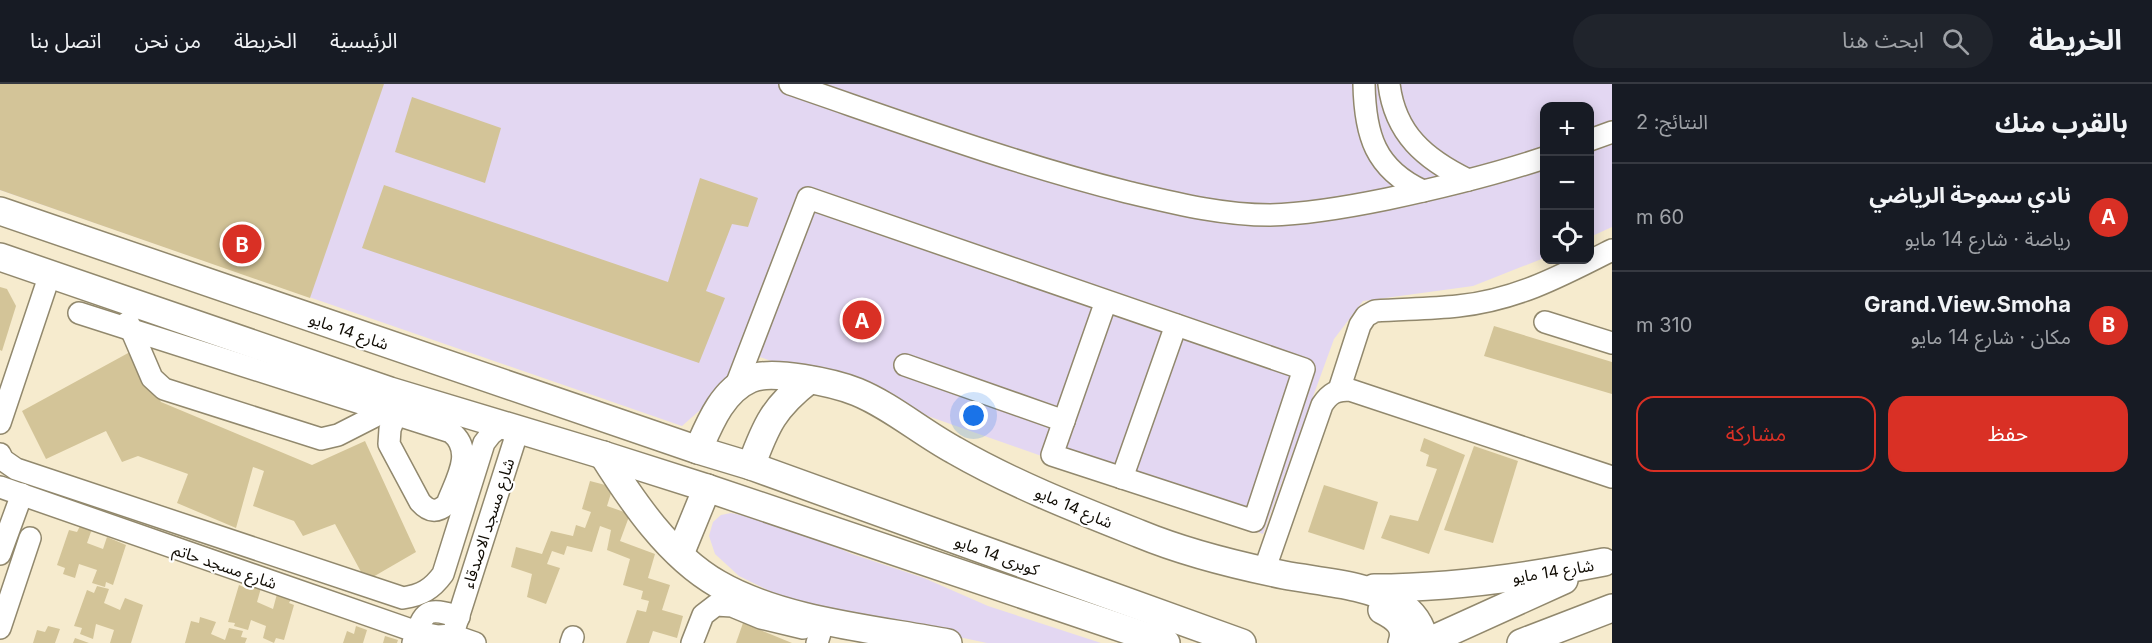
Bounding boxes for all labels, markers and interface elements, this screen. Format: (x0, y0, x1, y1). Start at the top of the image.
search box (1573, 14, 1993, 68)
text: الخريطة (2029, 23, 2122, 57)
icon: search (1939, 25, 1972, 58)
text: ابحث هنا (1842, 27, 1924, 53)
text: اتصل بنا (30, 28, 101, 53)
text: من نحن (134, 28, 201, 53)
text: الخريطة (234, 28, 297, 53)
text: الرئيسية (330, 28, 397, 53)
map controls (1540, 102, 1594, 264)
button: + (1540, 102, 1594, 156)
text: بالقرب منك (1995, 107, 2128, 138)
text: النتائج: 2 (1636, 110, 1708, 134)
button: − (1540, 156, 1594, 210)
text: نادي سموحة الرياضي (1869, 182, 2071, 208)
text: 60 m (1636, 205, 1684, 229)
text: A (2101, 205, 2116, 229)
button: locate (1540, 210, 1594, 264)
pin: B (222, 222, 262, 266)
text: رياضة · شارع 14 مايو (1905, 227, 2071, 251)
text: Grand.View.Smoha (1864, 291, 2071, 317)
pin: A (842, 298, 882, 342)
street label: شارع 14 مايو (306, 308, 391, 357)
text: 310 m (1636, 313, 1692, 337)
text: B (2102, 313, 2115, 337)
text: مكان · شارع 14 مايو (1911, 325, 2071, 349)
button: مشاركة (1636, 396, 1876, 472)
button: حفظ (1888, 396, 2128, 472)
your location (959, 401, 988, 430)
street label: شارع مسجد الاصدقاء (458, 456, 521, 591)
street label: شارع 14 مايو (1031, 482, 1116, 535)
street label: كوبرى 14 مايو (952, 531, 1042, 580)
street label: شارع مسجد حاتم (169, 539, 280, 596)
street label: شارع 14 مايو (1511, 555, 1596, 590)

